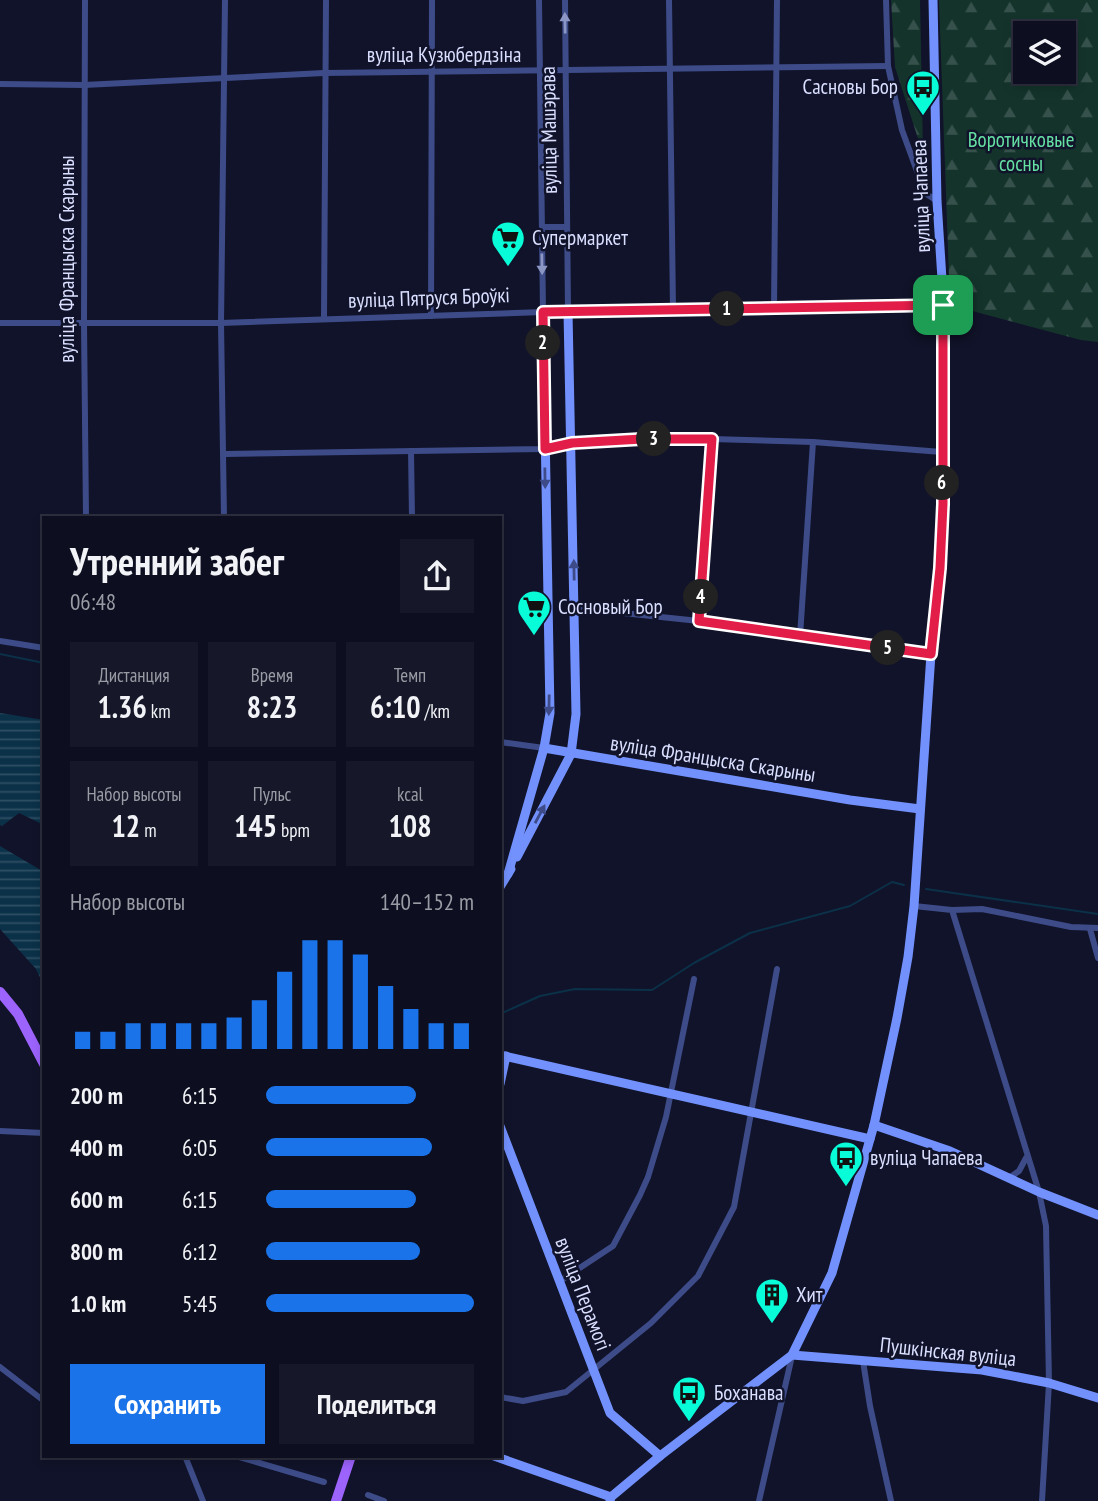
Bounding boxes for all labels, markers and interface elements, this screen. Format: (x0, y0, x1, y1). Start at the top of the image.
one-way arrow (559, 12, 571, 34)
map controls (1013, 21, 1076, 84)
button: layers (1013, 21, 1076, 84)
street label: вуліца Кузюбердзіна (367, 41, 521, 68)
street label: вуліца Машэрава (534, 66, 563, 194)
bus stop icon: Сасновы Бор (904, 68, 942, 117)
place label: Сасновы Бор (803, 73, 898, 100)
park label: Воротичковые сосны (968, 126, 1074, 177)
street label: вуліца Чапаева (905, 139, 936, 253)
street label: вуліца Францыска Скарыны (53, 155, 80, 363)
supermarket icon: Супермаркет (489, 219, 527, 268)
place label: Супермаркет (532, 224, 628, 251)
one-way arrow (536, 253, 548, 275)
pin (913, 275, 973, 335)
street label: вуліца Пятруся Броўкі (348, 281, 510, 314)
icon: arrive (924, 286, 962, 324)
pin: 1 (710, 292, 744, 326)
text: 1 (722, 296, 731, 320)
pin: 2 (526, 326, 560, 360)
text: 2 (538, 330, 547, 354)
pin: 3 (636, 422, 672, 457)
text: 3 (649, 426, 658, 450)
pin: 6 (925, 466, 960, 500)
one-way arrow (540, 467, 551, 489)
text: 6 (937, 470, 946, 494)
text: Утренний забег (70, 536, 284, 585)
button: share (400, 539, 474, 613)
one-way arrow (568, 558, 580, 580)
pin: 4 (684, 580, 718, 614)
text: 4 (696, 584, 705, 608)
text: 06:48 (70, 587, 116, 616)
supermarket icon: Сосновый Бор (515, 588, 553, 637)
place label: Сосновый Бор (558, 593, 663, 620)
pin: 5 (870, 630, 906, 666)
text: 5 (883, 635, 892, 659)
text: Дистанция (98, 663, 170, 687)
text: Время (251, 663, 293, 687)
text: Темп (394, 663, 426, 687)
text: 1.36 (97, 687, 147, 726)
text: 8:23 (247, 687, 297, 726)
text: 6:10 (370, 687, 421, 726)
one-way arrow (543, 695, 555, 717)
text: km (147, 699, 171, 723)
text: /km (421, 699, 450, 723)
street label: вуліца Францыска Скарыны (609, 729, 818, 788)
text: Набор высоты (86, 782, 182, 806)
text: Пульс (253, 782, 291, 806)
text: kcal (397, 782, 423, 806)
one-way arrow (533, 803, 545, 823)
text: 12 (111, 806, 140, 845)
text: 145 (234, 806, 277, 845)
text: 108 (388, 806, 432, 845)
text: m (140, 818, 157, 842)
text: bpm (277, 818, 310, 842)
text: Набор высоты (70, 887, 185, 916)
text: 140–152 m (380, 887, 474, 916)
text: 200 m (70, 1081, 123, 1110)
text: 6:15 (182, 1081, 218, 1110)
text: 400 m (70, 1133, 123, 1162)
text: 6:05 (182, 1133, 218, 1162)
bus stop icon: вуліца Чапаева (827, 1139, 865, 1188)
place label: вуліца Чапаева (870, 1144, 983, 1171)
text: 600 m (70, 1185, 123, 1214)
text: 6:15 (182, 1185, 218, 1214)
street label: вуліца Перамогі (549, 1233, 617, 1354)
text: 800 m (70, 1237, 123, 1266)
text: 6:12 (182, 1237, 218, 1266)
building icon: Хит (753, 1276, 791, 1325)
place label: Хит (796, 1281, 823, 1308)
text: 1.0 km (70, 1289, 126, 1318)
text: 5:45 (182, 1289, 218, 1318)
street label: Пушкінская вуліца (879, 1331, 1017, 1372)
button: Сохранить (70, 1364, 265, 1444)
button: Поделиться (279, 1364, 474, 1444)
bus stop icon: Боханава (670, 1374, 708, 1423)
place label: Боханава (714, 1379, 784, 1406)

